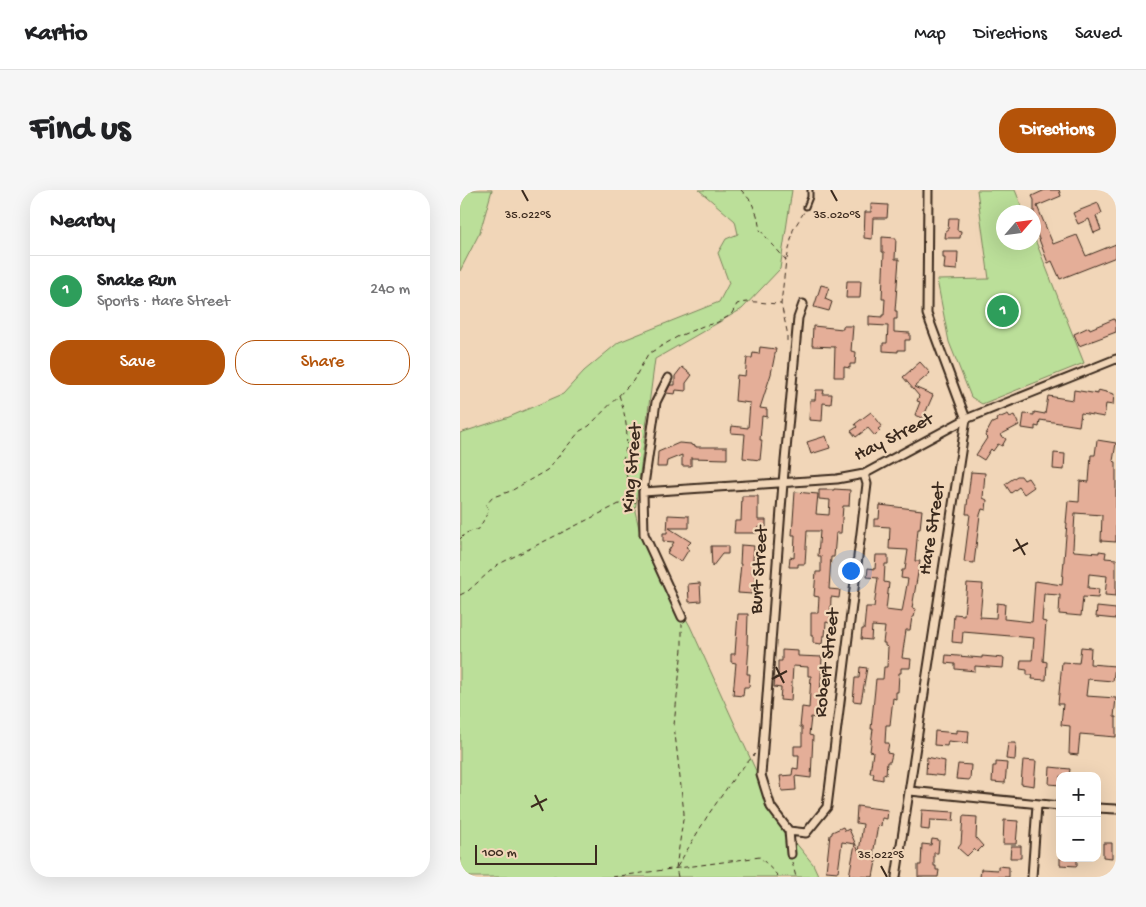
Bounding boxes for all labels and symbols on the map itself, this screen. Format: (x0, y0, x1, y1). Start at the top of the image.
north arrow (996, 205, 1041, 250)
text: 35.022°S (504, 209, 551, 223)
text: 35.020°S (813, 209, 861, 223)
pin: 1 (987, 292, 1019, 330)
street label: Hay Street (851, 407, 939, 468)
street label: King Street (618, 420, 649, 514)
street label: Hare Street (914, 479, 952, 577)
street label: Burt Street (745, 523, 775, 616)
your location (838, 558, 864, 584)
street label: Robert Street (810, 605, 846, 719)
scale bar (475, 842, 598, 865)
text: 35.022°S (857, 849, 904, 863)

